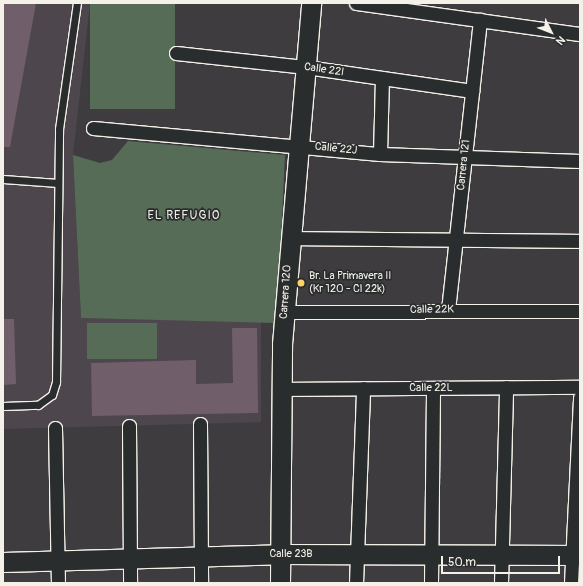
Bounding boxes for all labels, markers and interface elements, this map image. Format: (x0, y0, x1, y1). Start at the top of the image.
north arrow (531, 12, 571, 52)
text: N (553, 33, 568, 47)
street label: Calle 22I (303, 61, 345, 79)
street label: Carrera 121 (455, 139, 473, 191)
street label: Calle 22J (314, 140, 358, 158)
district label: EL REFUGIO (148, 209, 220, 223)
street label: Carrera 120 (278, 264, 294, 320)
place label: Br. La Primavera II (Kr 120 - Cl 22k) (309, 270, 391, 296)
marker: Br. La Primavera II (Kr 120 - Cl 22k) (296, 278, 306, 288)
street label: Calle 22K (410, 303, 454, 317)
street label: Calle 22L (409, 381, 453, 395)
street label: Calle 23B (269, 547, 313, 561)
scale bar (443, 548, 562, 574)
text: 50 m (448, 555, 476, 570)

